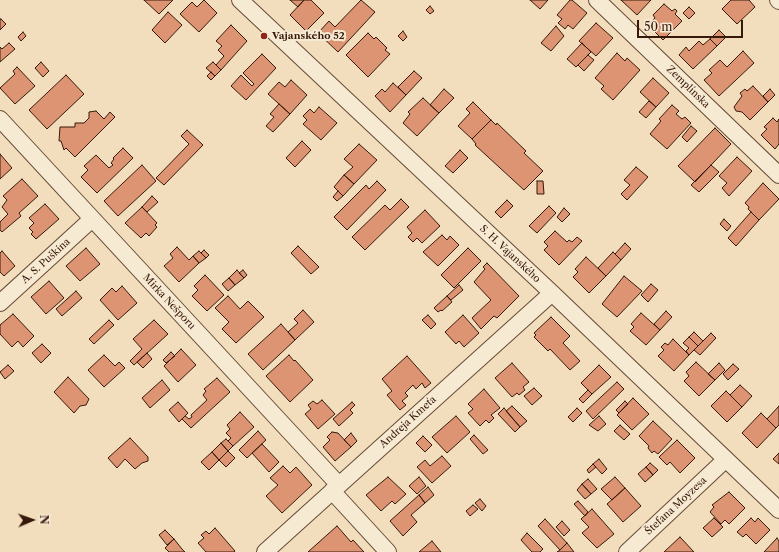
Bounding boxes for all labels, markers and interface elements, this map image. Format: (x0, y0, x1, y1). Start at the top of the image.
scale bar (639, 12, 745, 38)
text: 50 m (644, 19, 673, 34)
place label: Vajanského 52 (272, 30, 345, 42)
marker: Vajanského 52 (259, 31, 269, 41)
street label: Zemplínska (664, 63, 712, 111)
street label: S. H. Vajanského (477, 223, 543, 285)
street label: A. S. Puškina (19, 236, 73, 286)
street label: Mirka Nešporu (140, 272, 198, 332)
street label: Andreja Kmeťa (377, 394, 439, 450)
street label: Štefana Moyzesa (643, 474, 709, 538)
north arrow (12, 500, 52, 540)
text: N (37, 515, 51, 525)

